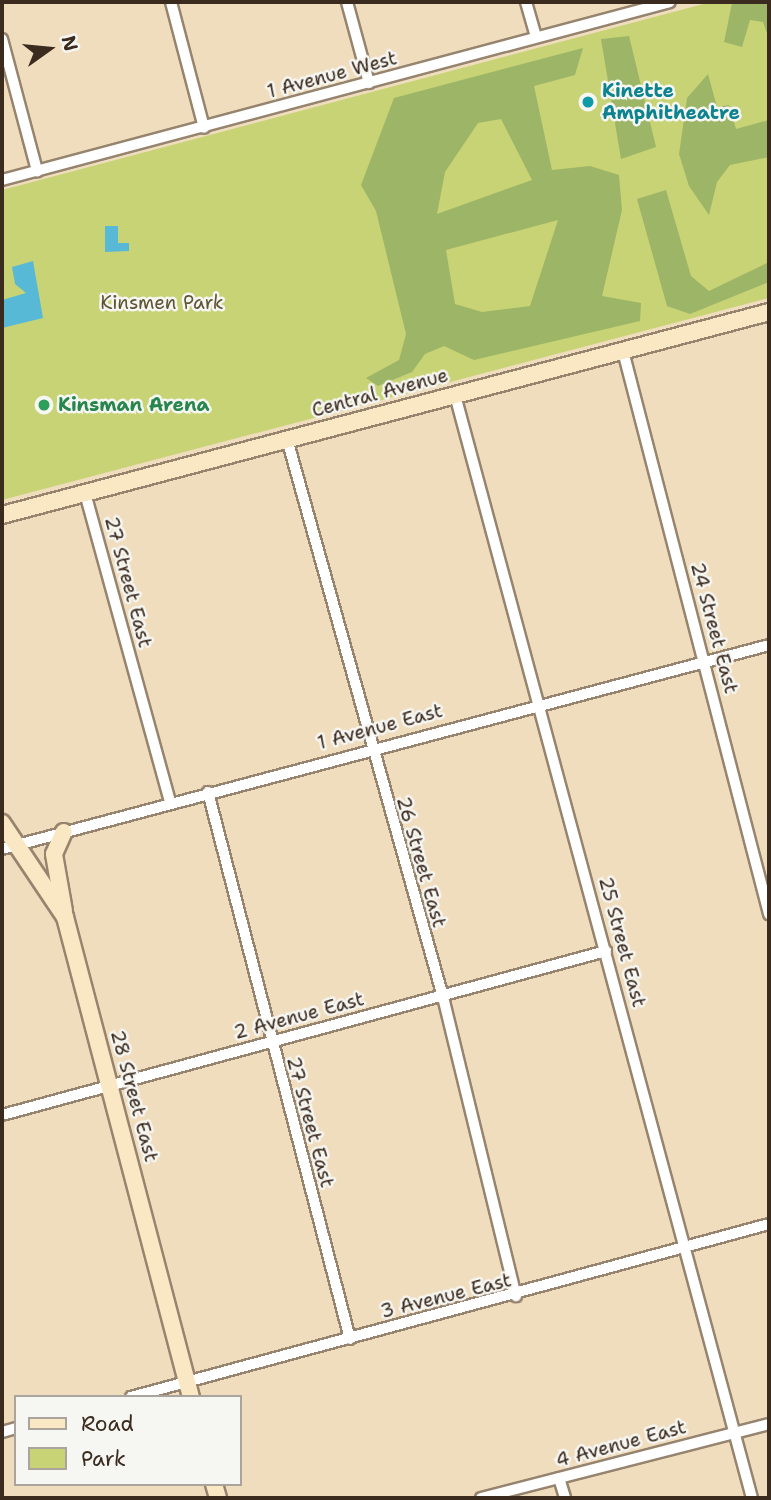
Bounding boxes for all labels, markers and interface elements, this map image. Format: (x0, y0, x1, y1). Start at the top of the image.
north arrow (14, 14, 84, 84)
text: N (56, 33, 84, 54)
street label: 1 Avenue West (265, 47, 399, 103)
place label: Kinette Amphitheatre (602, 80, 740, 124)
marker: Kinette Amphitheatre (580, 94, 596, 110)
park label: Kinsmen Park (100, 292, 224, 314)
street label: Central Avenue (309, 364, 451, 422)
place label: Kinsman Arena (58, 394, 210, 416)
marker: Kinsman Arena (36, 397, 52, 413)
street label: 27 Street East (100, 514, 156, 650)
street label: 24 Street East (686, 560, 742, 696)
street label: 1 Avenue East (315, 699, 445, 755)
street label: 26 Street East (391, 794, 451, 930)
street label: 25 Street East (594, 874, 650, 1010)
street label: 2 Avenue East (231, 988, 367, 1044)
street label: 28 Street East (105, 1028, 163, 1164)
street label: 27 Street East (282, 1054, 338, 1190)
street label: 3 Avenue East (378, 1269, 514, 1323)
legend (14, 1395, 242, 1486)
text: Road (81, 1410, 134, 1438)
street label: 4 Avenue East (553, 1416, 689, 1472)
text: Park (81, 1445, 126, 1473)

